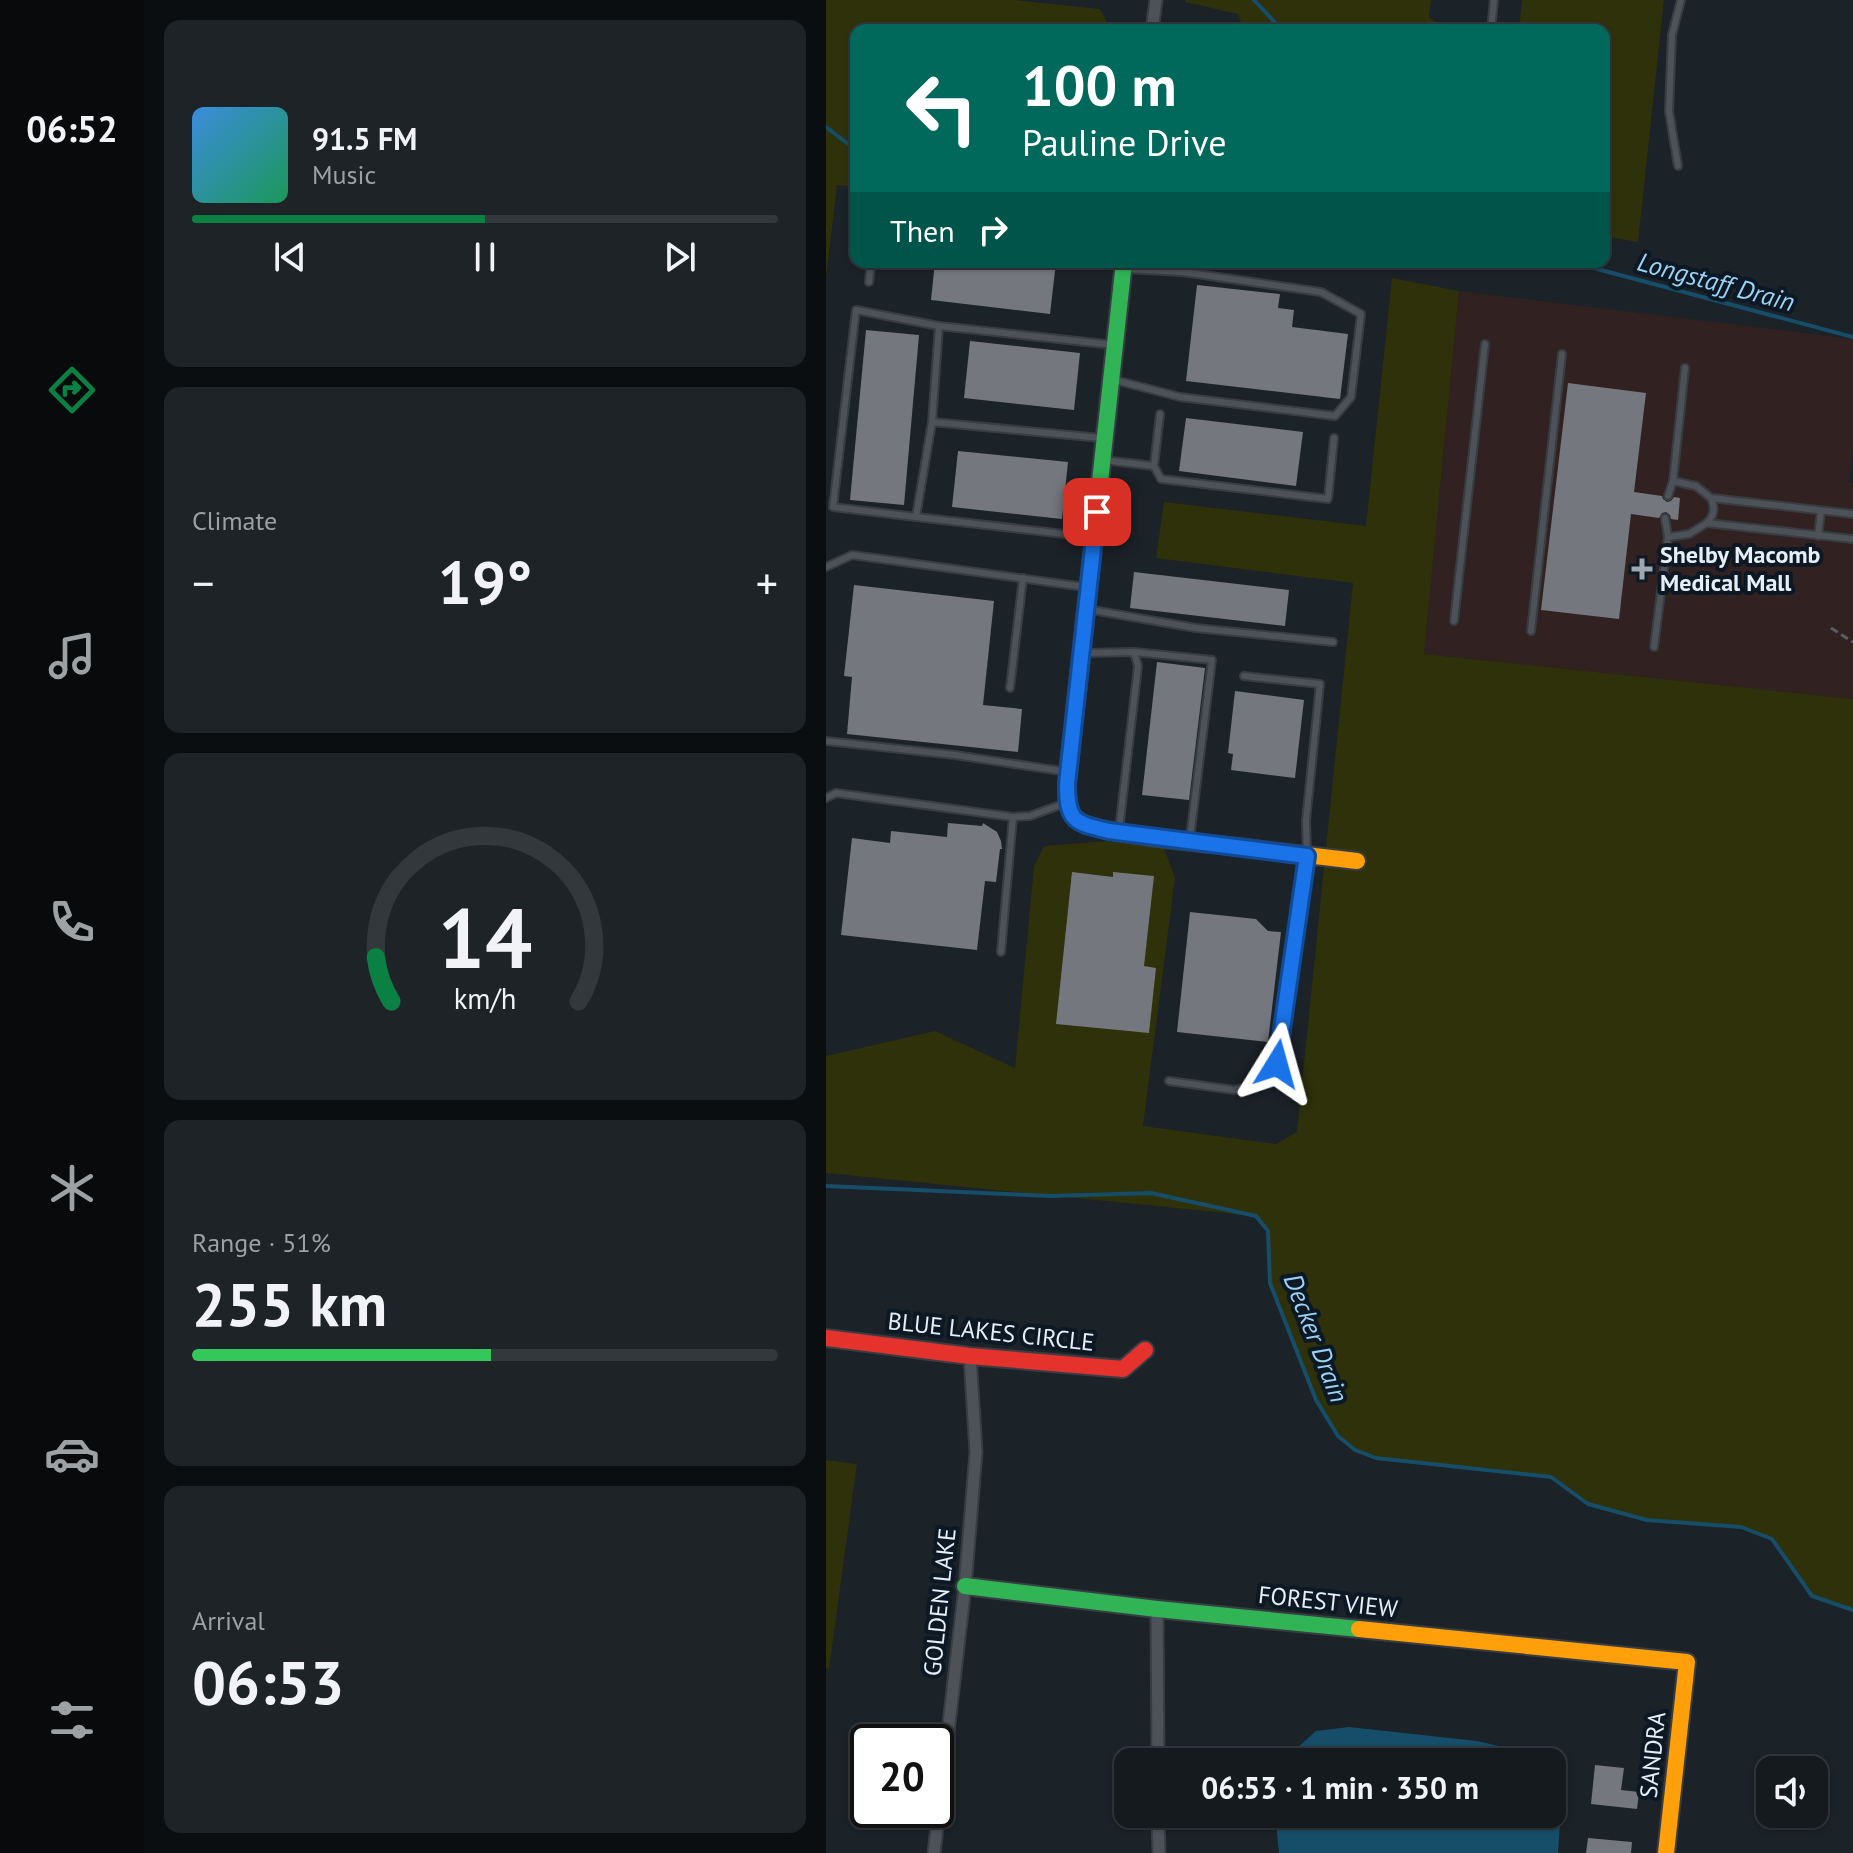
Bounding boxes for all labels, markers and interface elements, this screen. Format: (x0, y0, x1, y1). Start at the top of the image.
text: 100 m (1022, 49, 1177, 121)
icon: left (890, 56, 994, 160)
text: 06:52 (26, 105, 118, 152)
text: 91.5 FM (312, 119, 417, 158)
text: Pauline Drive (1022, 119, 1227, 166)
text: Music (312, 158, 376, 191)
icon: right (971, 208, 1015, 252)
text: Then (890, 211, 955, 250)
icon: previous (268, 235, 312, 279)
icon: pause (463, 235, 507, 279)
icon: next (658, 235, 702, 279)
water label: Longstaff Drain (1634, 245, 1798, 318)
icon: directions (44, 362, 100, 418)
pin (1063, 478, 1131, 546)
icon: arrive (1075, 490, 1119, 534)
text: Climate (192, 504, 277, 537)
place label: Shelby Macomb Medical Mall (1660, 539, 1821, 598)
text: 19° (438, 543, 532, 621)
text: − (192, 554, 214, 611)
text: + (756, 554, 778, 611)
marker: Shelby Macomb Medical Mall (1631, 558, 1653, 580)
icon: music (44, 628, 100, 684)
text: 14 (438, 883, 532, 991)
icon: phone (44, 894, 100, 950)
text: km/h (454, 981, 516, 1018)
position arrow (1235, 1022, 1319, 1106)
icon: climate (44, 1160, 100, 1216)
text: Range · 51% (192, 1226, 331, 1259)
text: 255 km (192, 1265, 387, 1343)
water label: Decker Drain (1277, 1269, 1356, 1407)
street label: BLUE LAKES CIRCLE (886, 1305, 1096, 1358)
icon: car (44, 1426, 100, 1482)
street label: GOLDEN LAKE (916, 1526, 963, 1678)
street label: FOREST VIEW (1257, 1579, 1399, 1624)
text: Arrival (192, 1604, 265, 1637)
text: 06:53 (192, 1643, 344, 1721)
icon: filters (44, 1692, 100, 1748)
street label: SANDRA (1633, 1710, 1672, 1799)
speed limit sign: 20 (850, 1724, 954, 1828)
map controls (1756, 1756, 1828, 1828)
button: sound (1756, 1756, 1828, 1828)
text: 06:53 · 1 min · 350 m (1201, 1768, 1479, 1807)

